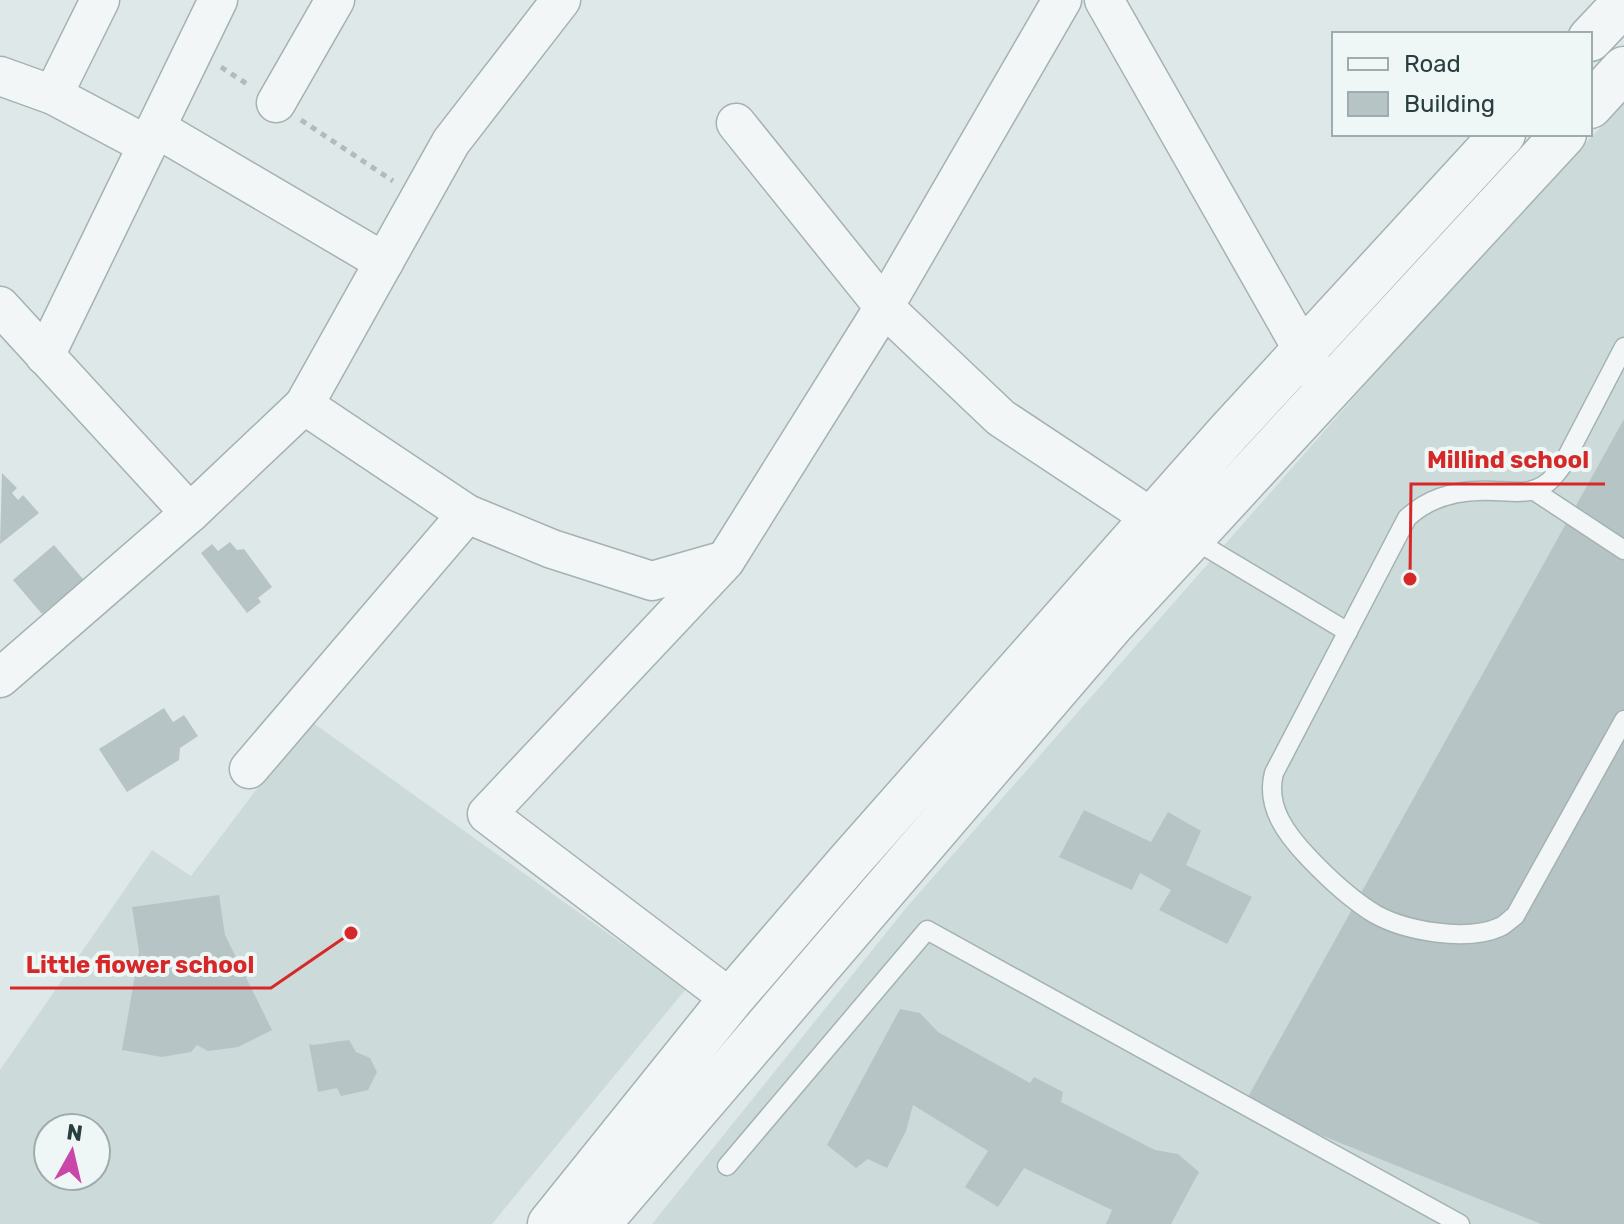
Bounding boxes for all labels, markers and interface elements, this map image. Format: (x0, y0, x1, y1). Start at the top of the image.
legend (1332, 32, 1592, 136)
text: Road (1404, 50, 1461, 78)
text: Building (1404, 90, 1495, 118)
callout: Millind school (1411, 436, 1605, 484)
text: Millind school (1427, 446, 1589, 474)
callout: Little fiower school (10, 940, 271, 988)
text: Little fiower school (26, 951, 254, 979)
north arrow (32, 1112, 112, 1192)
text: N (65, 1118, 84, 1147)

